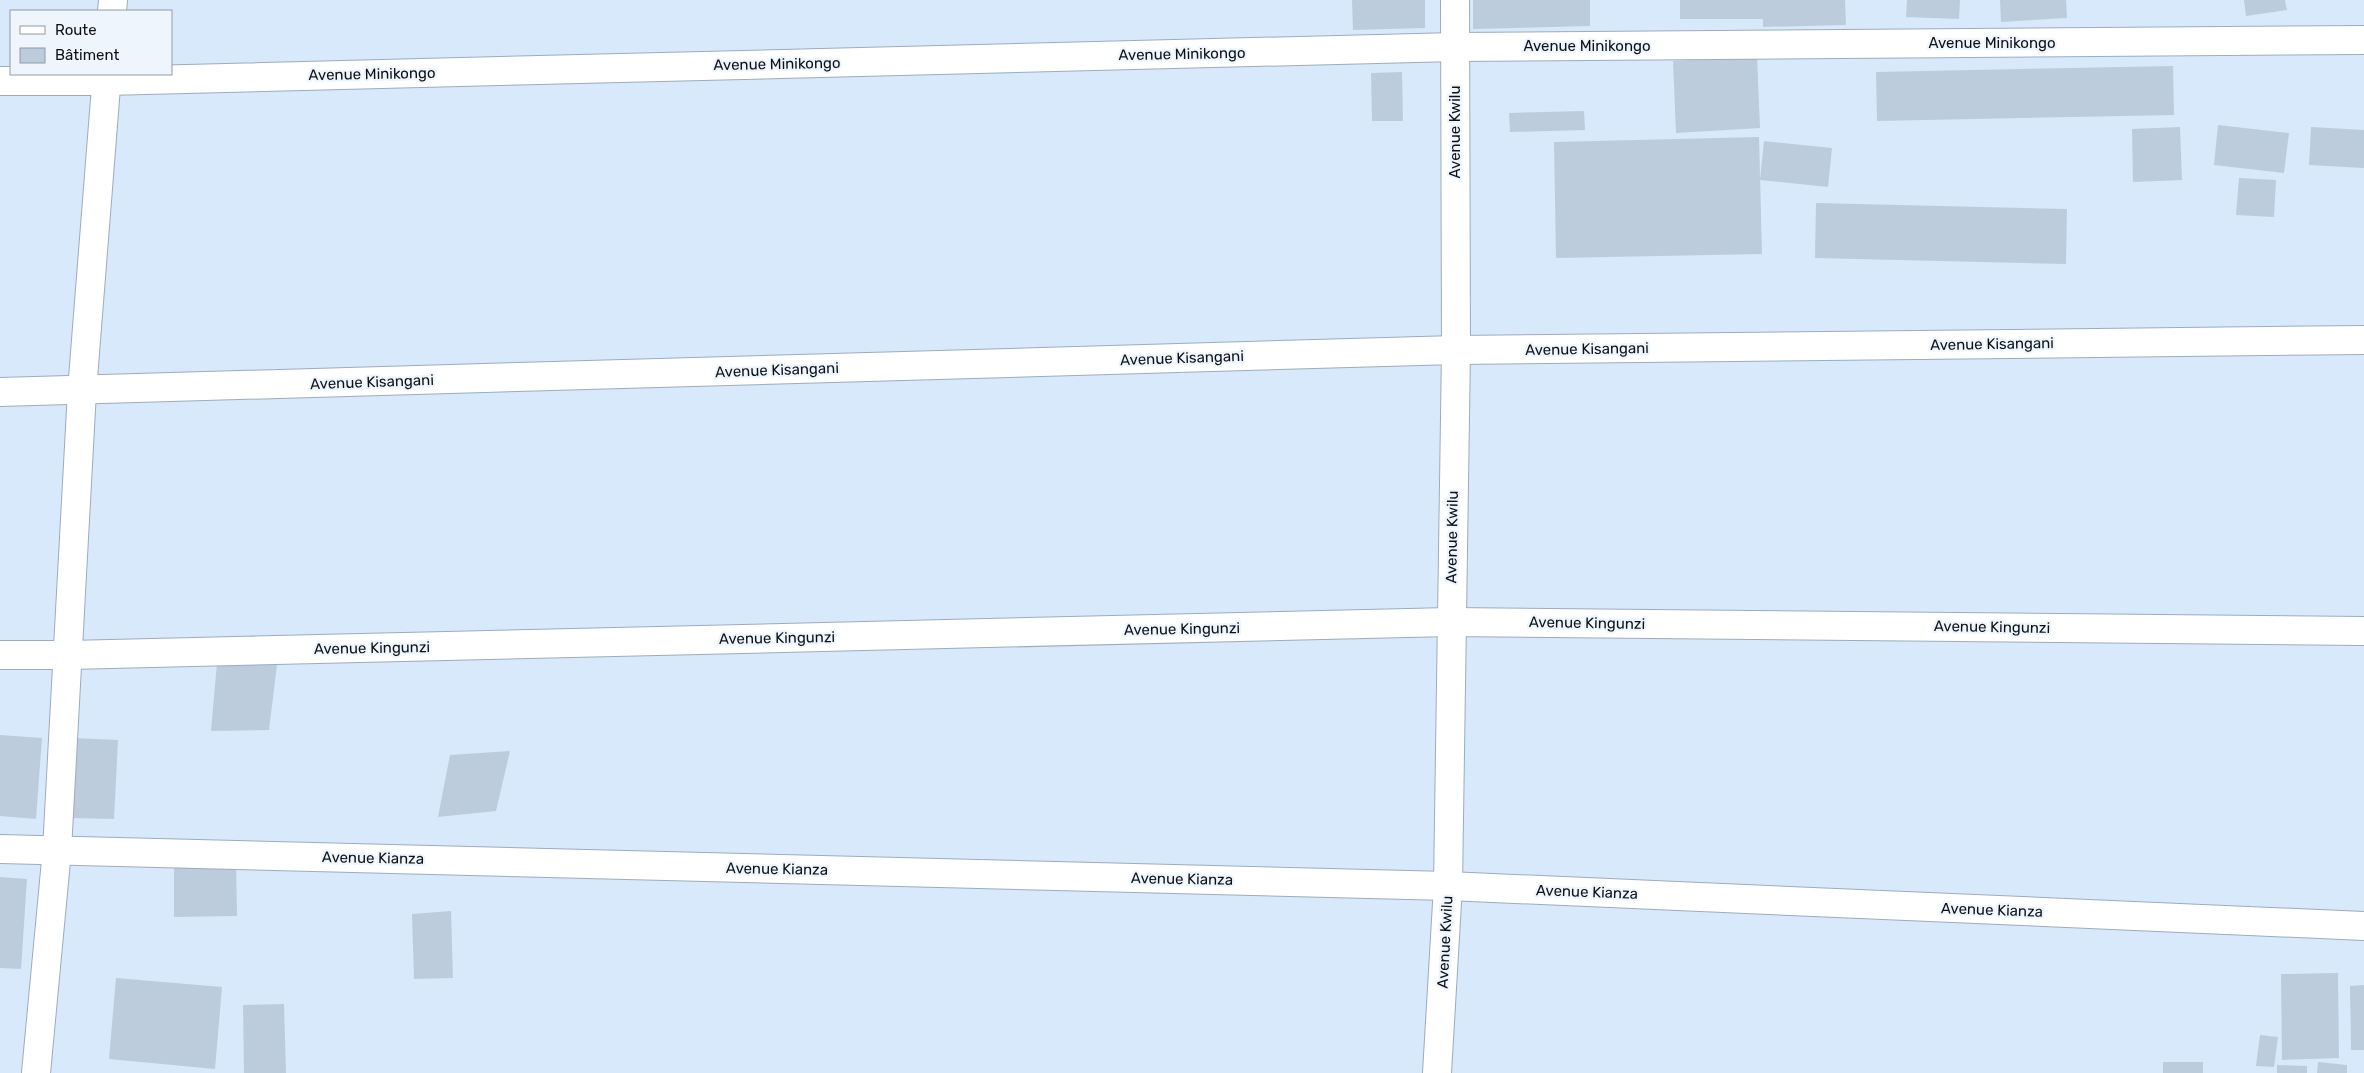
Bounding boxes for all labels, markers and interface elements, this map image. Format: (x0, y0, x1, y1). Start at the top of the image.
legend (10, 10, 172, 75)
text: Route (55, 21, 97, 39)
street label: Avenue Minikongo (1928, 34, 2056, 52)
street label: Avenue Minikongo (1523, 37, 1651, 55)
street label: Avenue Minikongo (1118, 44, 1246, 64)
text: Bâtiment (55, 46, 119, 64)
street label: Avenue Minikongo (713, 54, 841, 74)
street label: Avenue Minikongo (308, 64, 436, 84)
street label: Avenue Kwilu (1446, 86, 1464, 178)
street label: Avenue Kisangani (1930, 334, 2054, 354)
street label: Avenue Kisangani (1525, 339, 1649, 359)
street label: Avenue Kisangani (1120, 347, 1244, 369)
street label: Avenue Kisangani (715, 359, 839, 381)
street label: Avenue Kisangani (310, 371, 434, 393)
street label: Avenue Kwilu (1442, 490, 1462, 584)
street label: Avenue Kingunzi (1529, 613, 1645, 633)
street label: Avenue Kingunzi (1934, 617, 2050, 637)
street label: Avenue Kingunzi (1124, 619, 1240, 639)
street label: Avenue Kingunzi (719, 628, 835, 648)
street label: Avenue Kingunzi (314, 638, 430, 658)
street label: Avenue Kianza (322, 848, 424, 868)
street label: Avenue Kianza (726, 859, 828, 879)
street label: Avenue Kianza (1131, 869, 1233, 889)
street label: Avenue Kianza (1536, 881, 1638, 903)
street label: Avenue Kwilu (1434, 895, 1456, 989)
street label: Avenue Kianza (1941, 899, 2043, 921)

